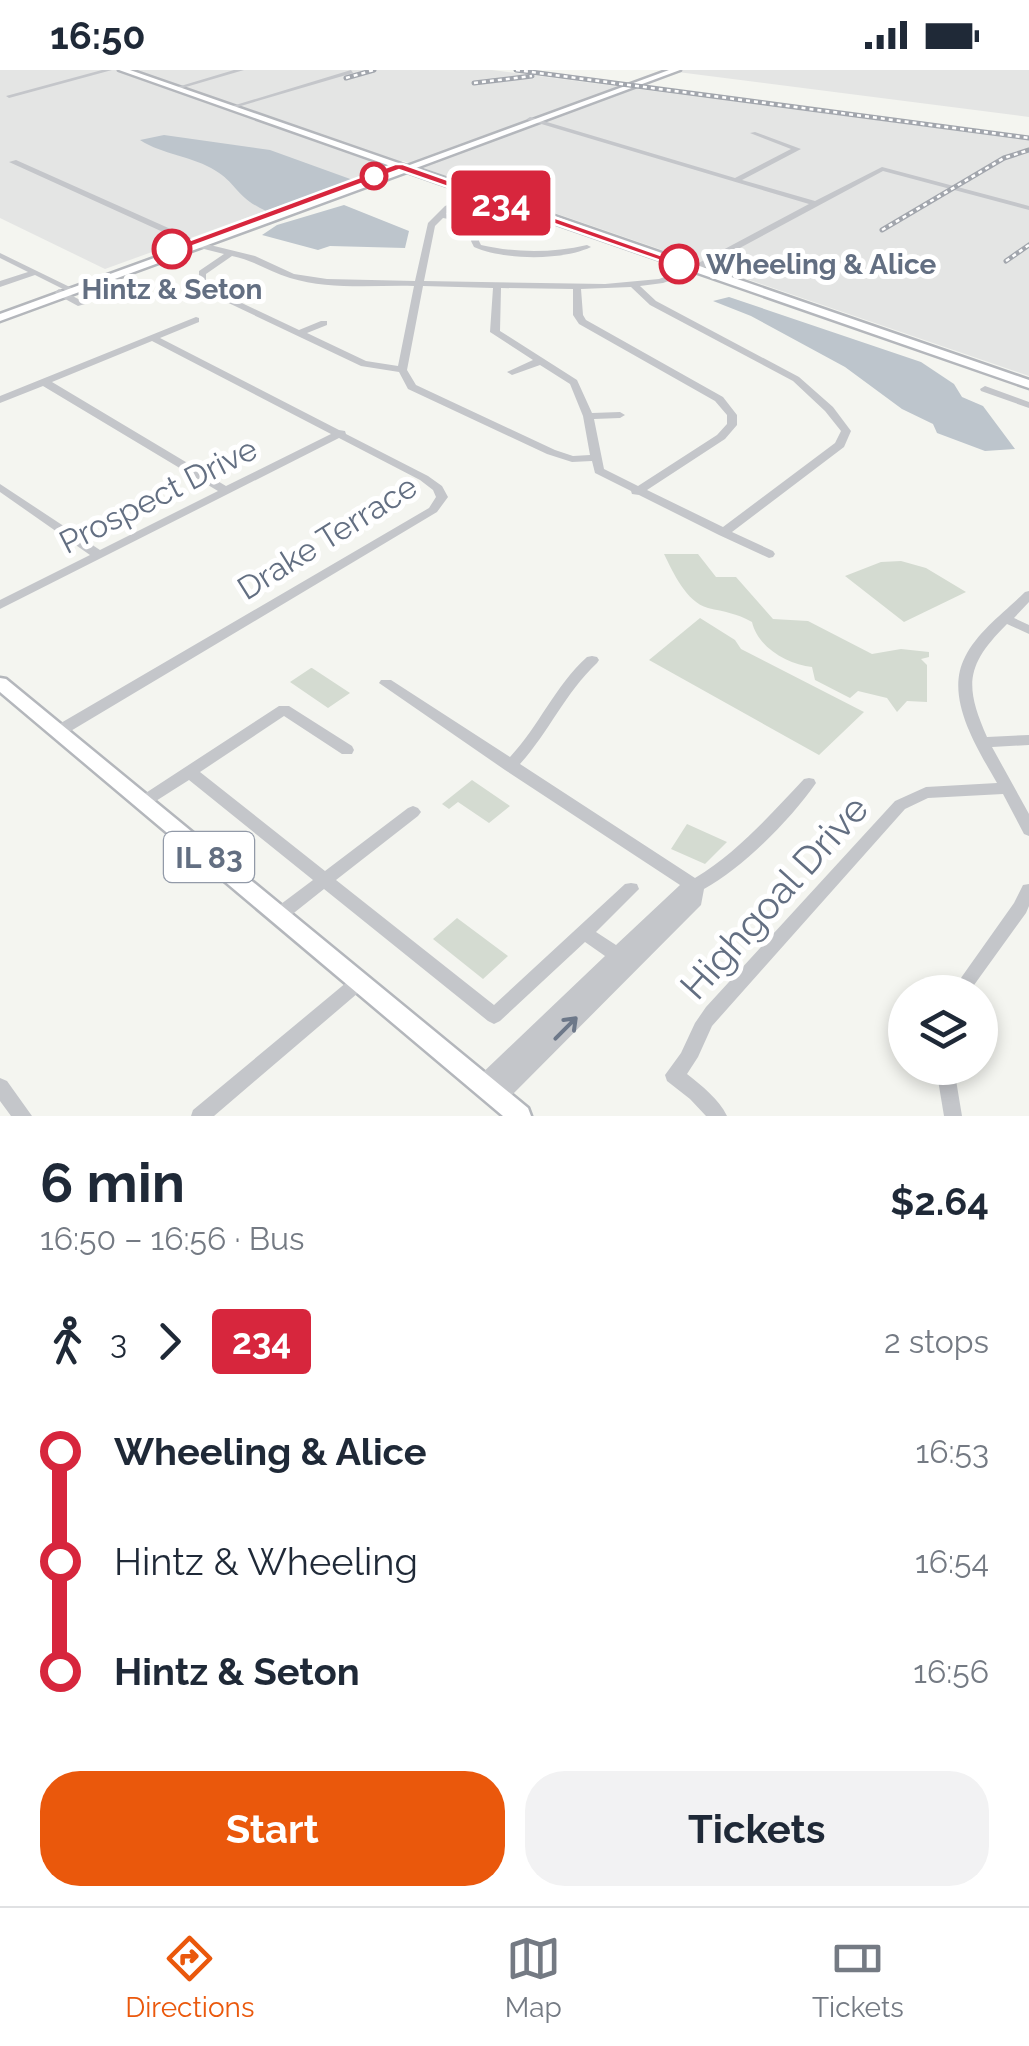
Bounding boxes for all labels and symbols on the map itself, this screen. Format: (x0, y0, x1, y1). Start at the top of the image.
unlabelled marker (361, 163, 387, 189)
line badge: 234 (444, 170, 558, 236)
marker: Hintz & Seton (153, 230, 191, 268)
marker: Wheeling & Alice (660, 245, 698, 283)
place label: Wheeling & Alice (706, 248, 937, 281)
place label: Hintz & Seton (82, 273, 263, 306)
street label: Prospect Drive (53, 429, 263, 561)
street label: Drake Terrace (231, 467, 423, 607)
street label: Highgoal Drive (671, 786, 877, 1008)
road number: IL 83 (164, 832, 254, 882)
one-way arrow (554, 1016, 578, 1040)

